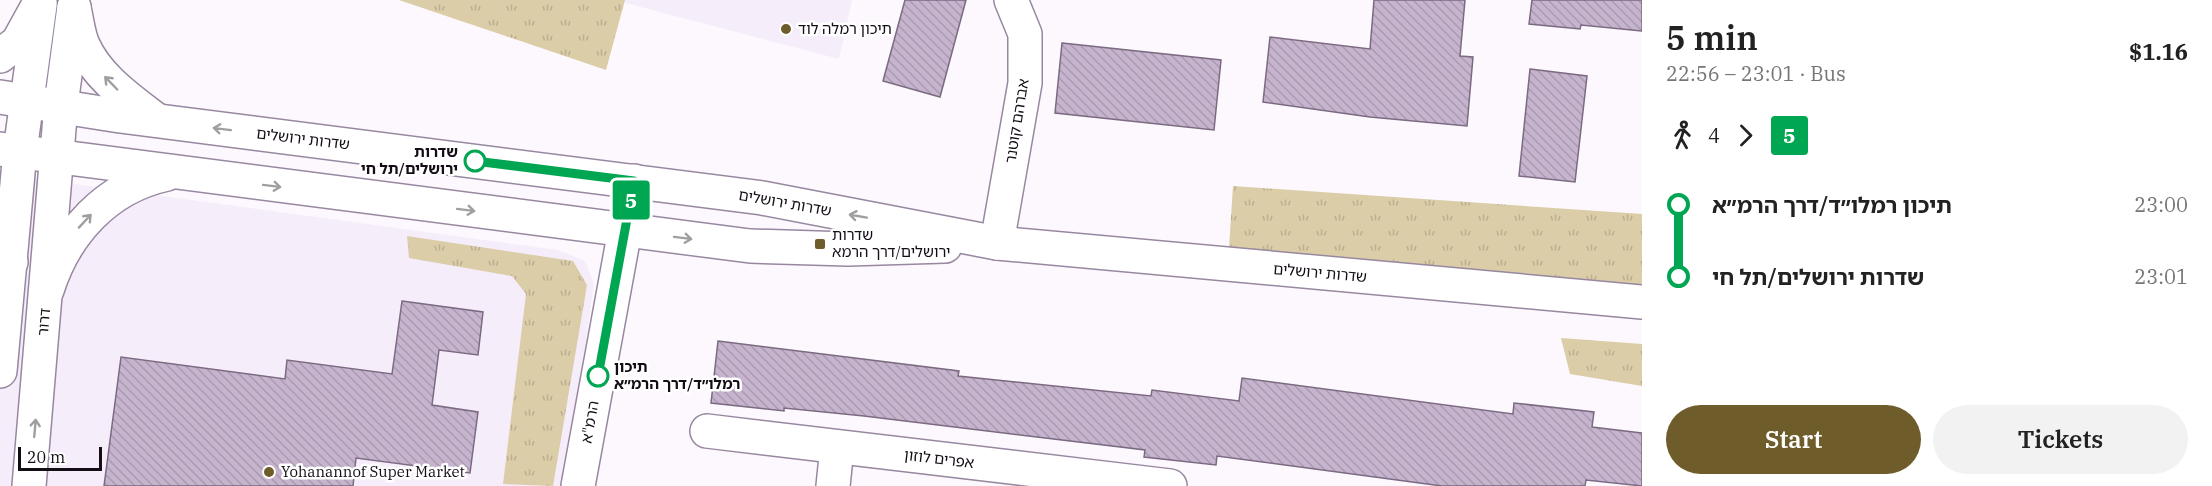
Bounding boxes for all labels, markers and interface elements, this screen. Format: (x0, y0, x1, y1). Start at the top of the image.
text: 5 min (1666, 16, 1758, 59)
place label: תיכון רמלה לוד (798, 19, 892, 38)
marker: תיכון רמלה לוד (779, 22, 793, 36)
text: $1.16 (2129, 37, 2188, 66)
text: 22:56 – 23:01 · Bus (1666, 60, 1846, 87)
one-way arrow (104, 76, 119, 91)
street label: אברהם קוטנר (1000, 77, 1033, 165)
icon: walk (1666, 119, 1699, 152)
icon: forward (1729, 119, 1762, 152)
text: 5 (1783, 121, 1796, 149)
text: 4 (1708, 122, 1720, 149)
one-way arrow (213, 123, 232, 134)
street label: שדרות ירושלים (255, 123, 351, 154)
place label: שדרות ירושלים/תל חי (361, 142, 458, 178)
marker: שדרות ירושלים/תל חי (464, 150, 486, 172)
one-way arrow (262, 180, 282, 191)
line badge: 5 (612, 180, 650, 220)
street label: שדרות ירושלים (737, 185, 833, 220)
text: 5 (625, 186, 637, 214)
text: תיכון רמלו״ד/דרך הרמ״א (1712, 190, 1952, 219)
text: 23:00 (2134, 191, 2188, 218)
one-way arrow (455, 205, 475, 216)
one-way arrow (848, 210, 868, 221)
one-way arrow (78, 213, 92, 228)
place label: שדרות ירושלים/דרך הרמא (832, 225, 950, 261)
one-way arrow (673, 232, 693, 243)
marker: שדרות ירושלים/דרך הרמא (813, 237, 827, 251)
street label: שדרות ירושלים (1272, 259, 1368, 286)
text: שדרות ירושלים/תל חי (1712, 262, 1924, 291)
text: 23:01 (2134, 263, 2188, 290)
street label: דרור (33, 307, 54, 337)
place label: תיכון רמלו״ד/דרך הרמ״א (614, 357, 740, 393)
marker: תיכון רמלו״ד/דרך הרמ״א (587, 365, 609, 387)
street label: הרמ"א (576, 399, 603, 445)
button: Start (1666, 405, 1921, 474)
button: Tickets (1933, 405, 2188, 474)
one-way arrow (30, 418, 41, 438)
scale bar (18, 444, 102, 472)
street label: אפרים לוזון (903, 445, 975, 472)
text: 20 m (27, 447, 65, 467)
place label: Yohanannof Super Market (281, 462, 465, 481)
marker: Yohanannof Super Market (262, 465, 276, 479)

